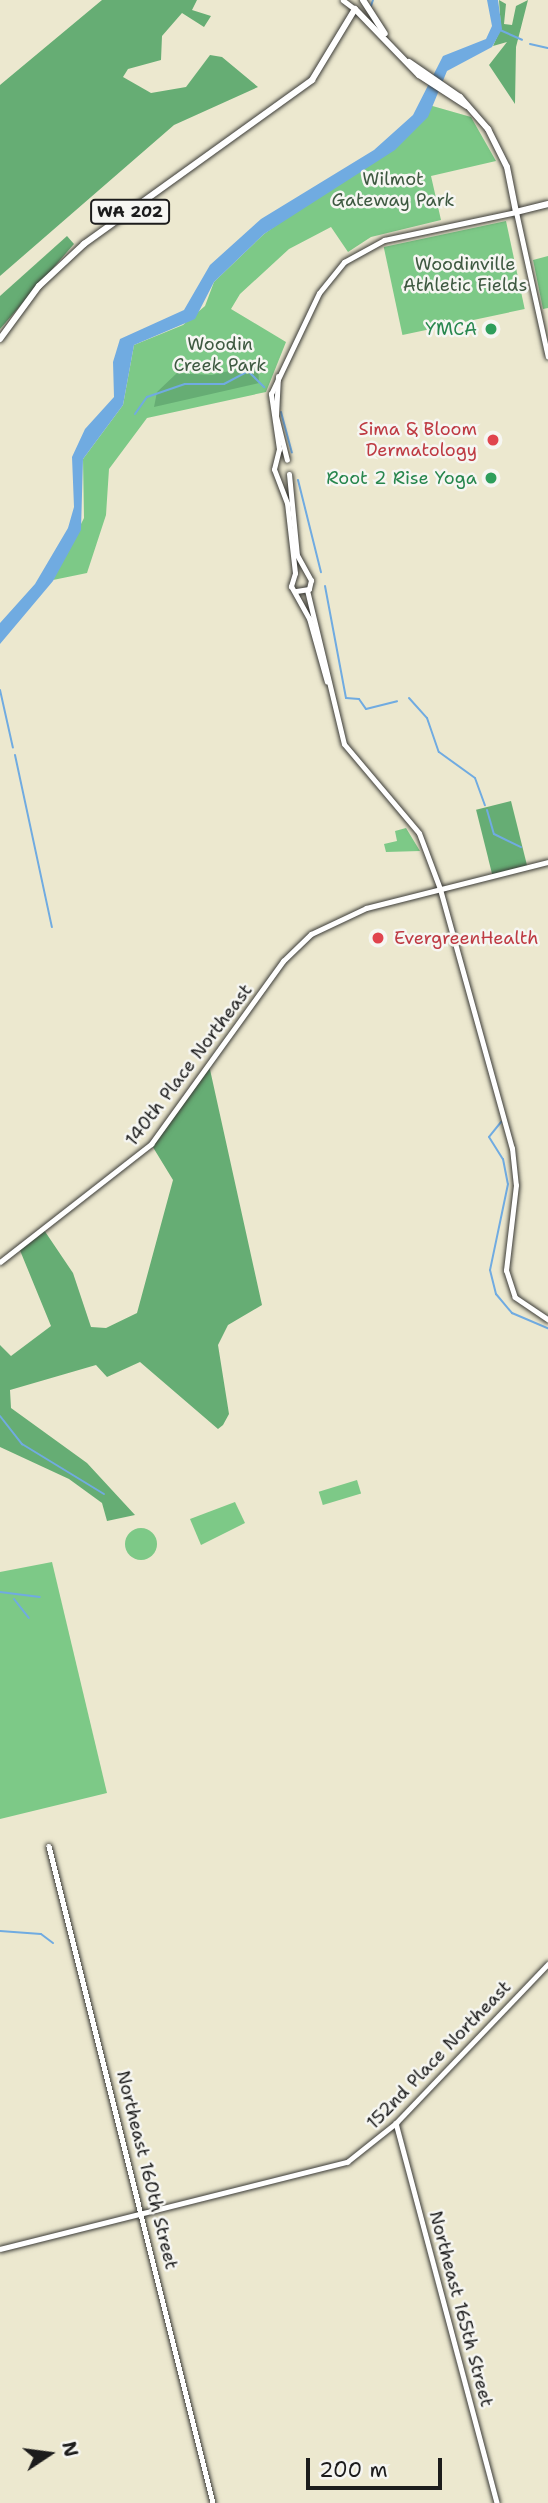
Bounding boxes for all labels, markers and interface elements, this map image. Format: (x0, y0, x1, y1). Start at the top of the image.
park label: Wilmot Gateway Park (331, 169, 455, 212)
road number: WA 202 (90, 200, 170, 224)
park label: Woodinville Athletic Fields (403, 254, 527, 296)
place label: YMCA (425, 318, 477, 340)
marker: YMCA (483, 321, 499, 337)
park label: Woodin Creek Park (173, 334, 267, 376)
place label: Sima & Bloom Dermatology (359, 419, 477, 462)
marker: Sima & Bloom Dermatology (483, 430, 503, 450)
place label: Root 2 Rise Yoga (326, 467, 477, 489)
marker: Root 2 Rise Yoga (483, 470, 499, 486)
place label: EvergreenHealth (394, 927, 539, 949)
marker: EvergreenHealth (368, 928, 388, 948)
street label: 140th Place Northeast (121, 980, 257, 1150)
street label: 152nd Place Northeast (362, 1976, 516, 2134)
street label: Northeast 160th Street (112, 2068, 182, 2272)
street label: Northeast 165th Street (424, 2209, 498, 2409)
north arrow (14, 2419, 84, 2489)
text: N (56, 2439, 84, 2459)
scale bar (310, 2444, 447, 2488)
text: 200 m (319, 2456, 388, 2484)

